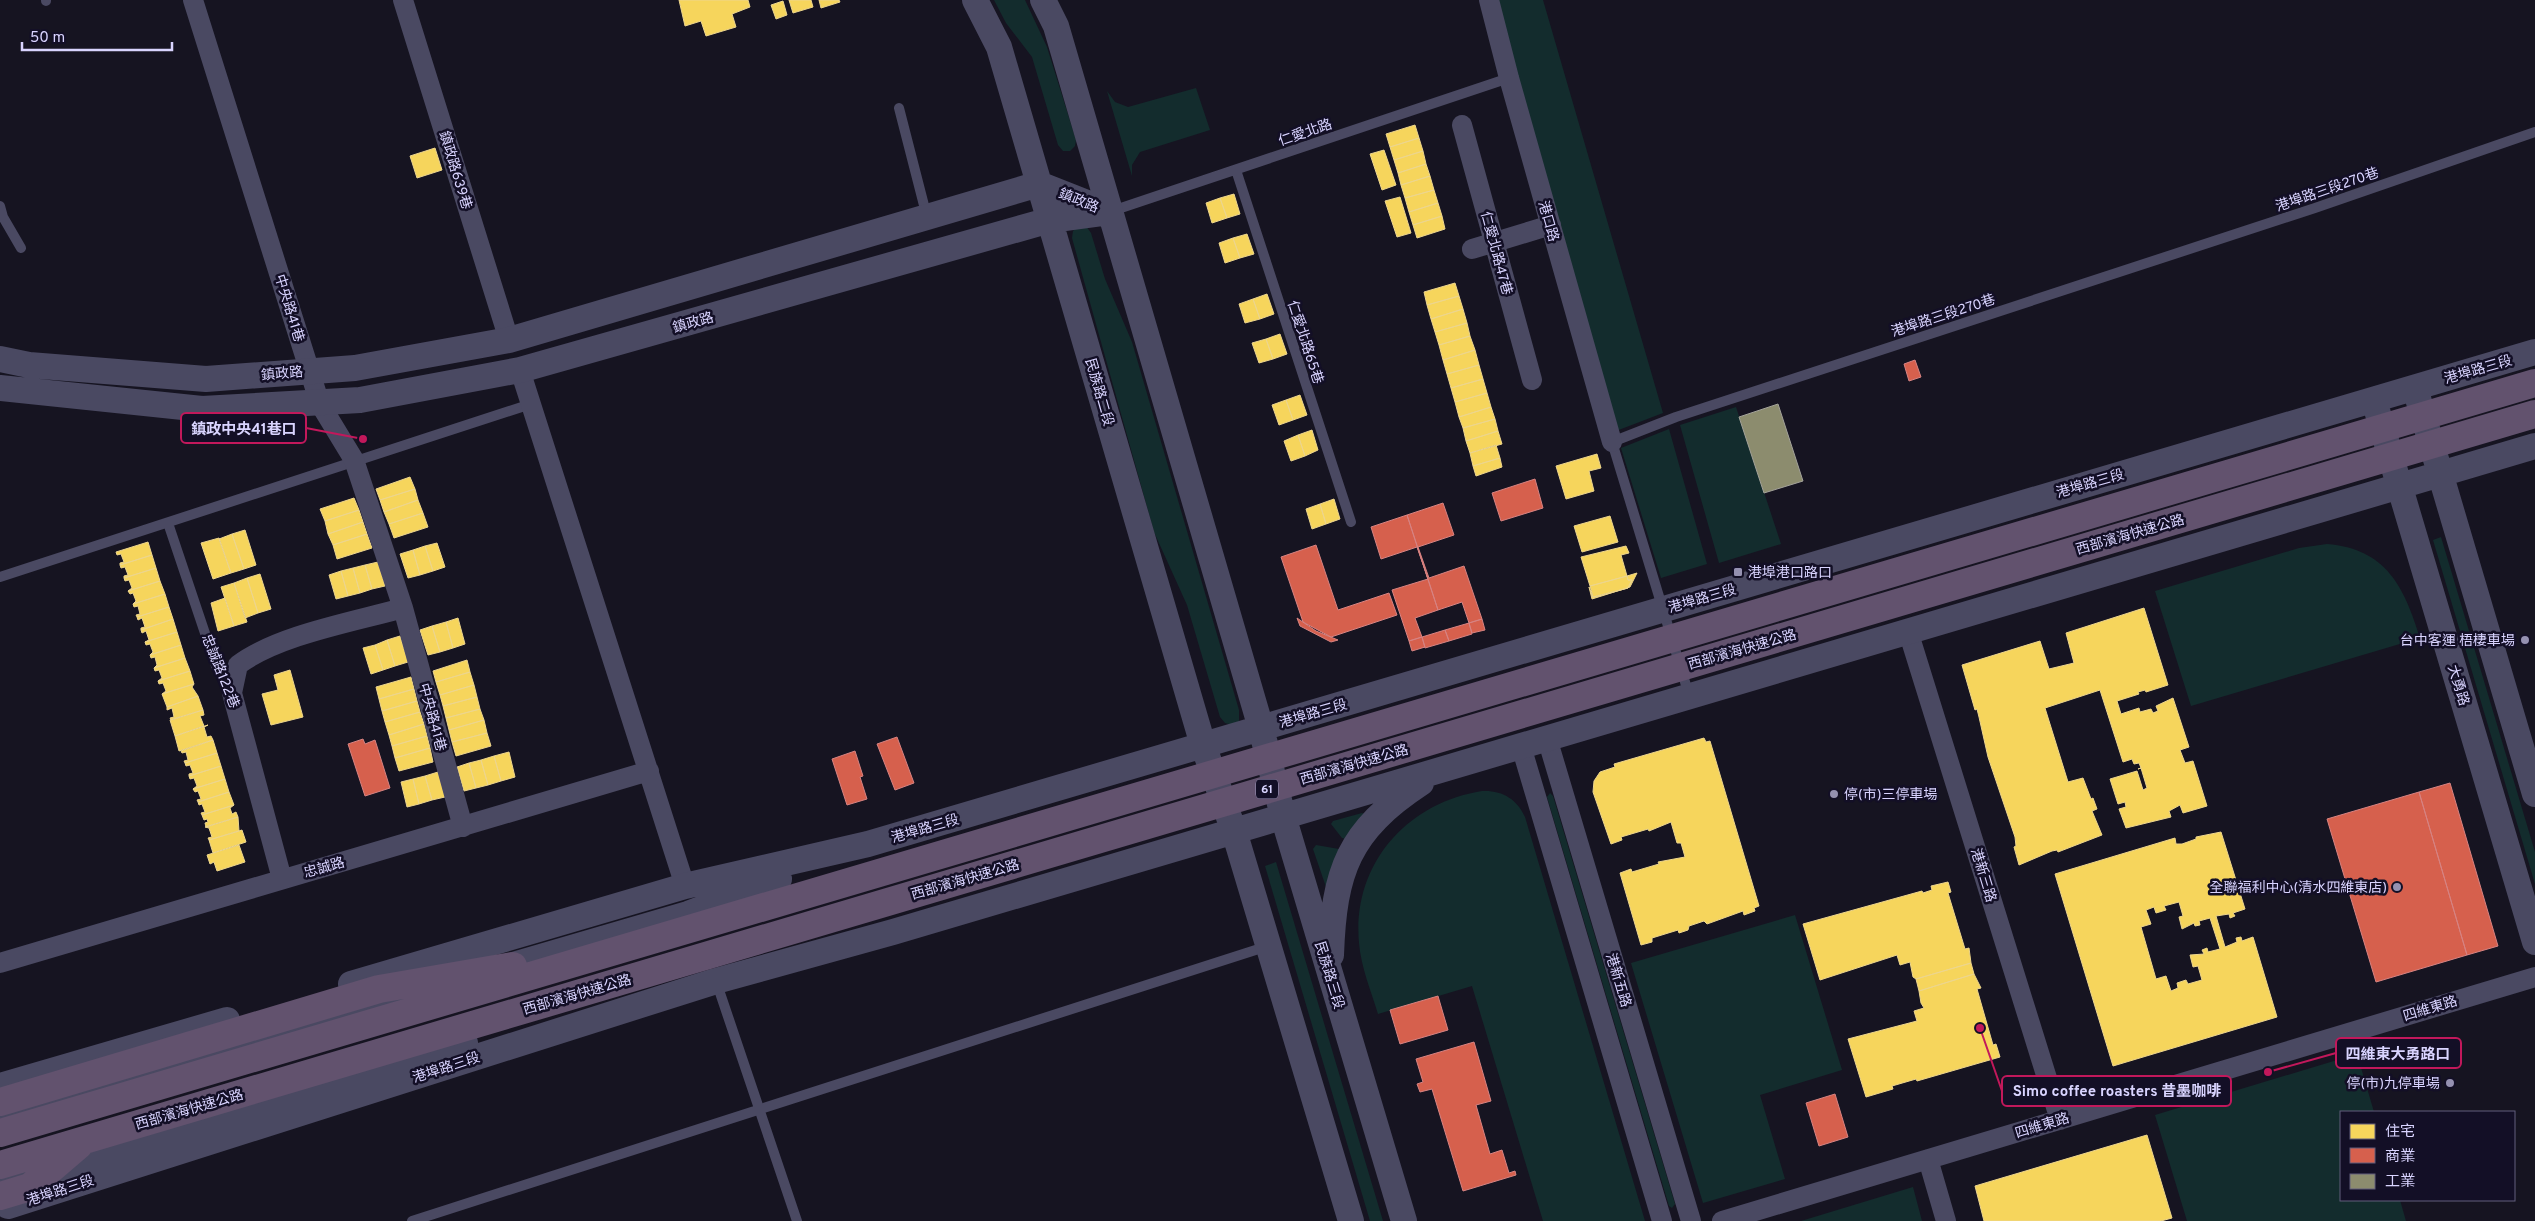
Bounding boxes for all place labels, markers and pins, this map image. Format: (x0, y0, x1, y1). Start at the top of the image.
callout: 鎮政中央41巷口 (181, 413, 306, 443)
place label: 港埠港口路口 (1748, 564, 1832, 582)
marker: 港埠港口路口 (1732, 566, 1744, 578)
place label: 台中客運 梧棲車場 (2400, 632, 2515, 650)
marker: 台中客運 梧棲車場 (2519, 634, 2531, 646)
place label: 停(市)三停車場 (1844, 787, 1938, 804)
marker: 停(市)三停車場 (1828, 788, 1840, 800)
place label: 全聯福利中心(清水四維東店) (2209, 880, 2387, 897)
marker: 全聯福利中心(清水四維東店) (2391, 881, 2403, 893)
callout: 四維東大勇路口 (2336, 1038, 2461, 1068)
callout: Simo coffee roasters 昔墨咖啡 (2002, 1076, 2231, 1106)
place label: 停(市)九停車場 (2346, 1076, 2440, 1093)
marker: 停(市)九停車場 (2444, 1077, 2456, 1089)

